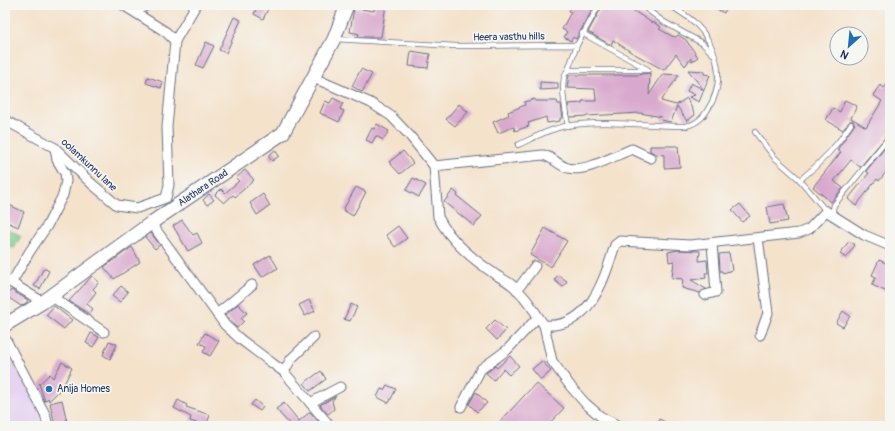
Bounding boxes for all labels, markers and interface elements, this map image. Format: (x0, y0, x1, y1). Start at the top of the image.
north arrow (829, 26, 869, 66)
street label: Heera vasthu hills (473, 30, 545, 44)
text: N (838, 47, 851, 62)
street label: oolamkunnu lane (59, 136, 119, 194)
street label: Alathara Road (176, 167, 230, 209)
place label: Anija Homes (57, 383, 110, 395)
marker: Anija Homes (44, 384, 54, 394)

